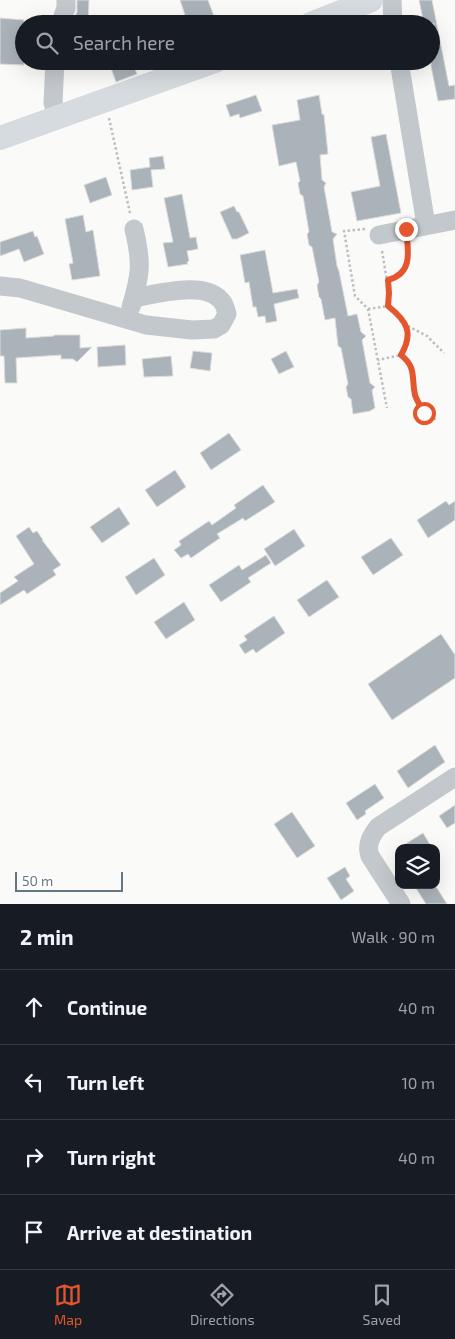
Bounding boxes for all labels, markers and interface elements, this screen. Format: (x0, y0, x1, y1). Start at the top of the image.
search box (15, 15, 440, 70)
icon: search (33, 29, 61, 57)
text: Search here (73, 31, 175, 54)
route end (395, 218, 418, 241)
route start (413, 402, 436, 425)
map controls (395, 844, 440, 889)
button: layers (395, 844, 440, 889)
scale bar (15, 869, 122, 892)
text: 50 m (22, 872, 53, 889)
text: 2 min (20, 924, 74, 949)
text: Walk · 90 m (351, 927, 435, 946)
icon: ahead (20, 993, 48, 1021)
text: Continue (67, 996, 147, 1019)
text: 40 m (398, 998, 435, 1017)
icon: left (20, 1068, 48, 1096)
text: Turn left (67, 1071, 144, 1094)
text: 10 m (401, 1073, 435, 1092)
icon: right (20, 1143, 48, 1171)
text: Turn right (67, 1146, 155, 1169)
text: 40 m (398, 1148, 435, 1167)
icon: arrive (20, 1218, 48, 1246)
text: Arrive at destination (67, 1221, 252, 1244)
tab: Map (54, 1281, 82, 1328)
tab: Directions (190, 1281, 255, 1328)
tab: Saved (363, 1281, 401, 1328)

